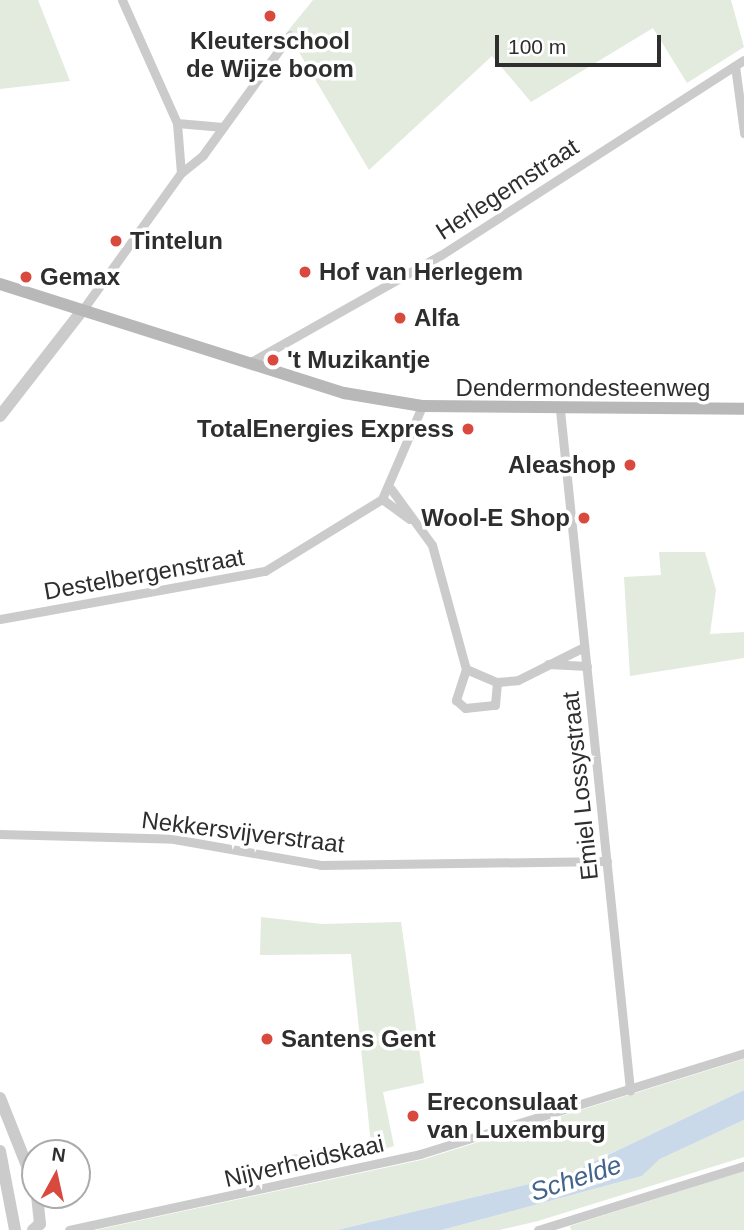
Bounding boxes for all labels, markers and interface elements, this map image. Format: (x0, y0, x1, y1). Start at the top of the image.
marker: Kleuterschool de Wijze boom (262, 8, 278, 24)
scale bar (499, 21, 665, 65)
place label: Kleuterschool de Wijze boom (186, 27, 354, 83)
text: 100 m (508, 35, 566, 58)
street label: Herlegemstraat (430, 132, 584, 246)
place label: Tintelun (130, 227, 223, 255)
marker: Tintelun (108, 233, 124, 249)
place label: Hof van Herlegem (319, 258, 523, 286)
place label: Gemax (40, 263, 120, 291)
marker: Hof van Herlegem (297, 264, 313, 280)
marker: Gemax (18, 269, 34, 285)
place label: Alfa (414, 304, 459, 332)
marker: Alfa (392, 310, 408, 326)
place label: 't Muzikantje (287, 346, 430, 374)
marker: 't Muzikantje (265, 352, 281, 368)
street label: Dendermondesteenweg (456, 374, 710, 402)
place label: TotalEnergies Express (197, 415, 454, 443)
marker: TotalEnergies Express (460, 421, 476, 437)
place label: Aleashop (508, 451, 616, 479)
marker: Aleashop (622, 457, 638, 473)
place label: Wool-E Shop (421, 504, 570, 532)
marker: Wool-E Shop (576, 510, 592, 526)
street label: Destelbergenstraat (42, 542, 246, 606)
street label: Emiel Lossystraat (556, 690, 604, 882)
street label: Nekkersvijverstraat (140, 805, 346, 859)
place label: Santens Gent (281, 1025, 436, 1053)
marker: Santens Gent (259, 1031, 275, 1047)
place label: Ereconsulaat van Luxemburg (427, 1088, 606, 1144)
marker: Ereconsulaat van Luxemburg (405, 1108, 421, 1124)
street label: Nijverheidskaai (221, 1129, 387, 1193)
north arrow (21, 1139, 91, 1209)
text: N (50, 1143, 67, 1166)
water label: Schelde (526, 1150, 626, 1208)

